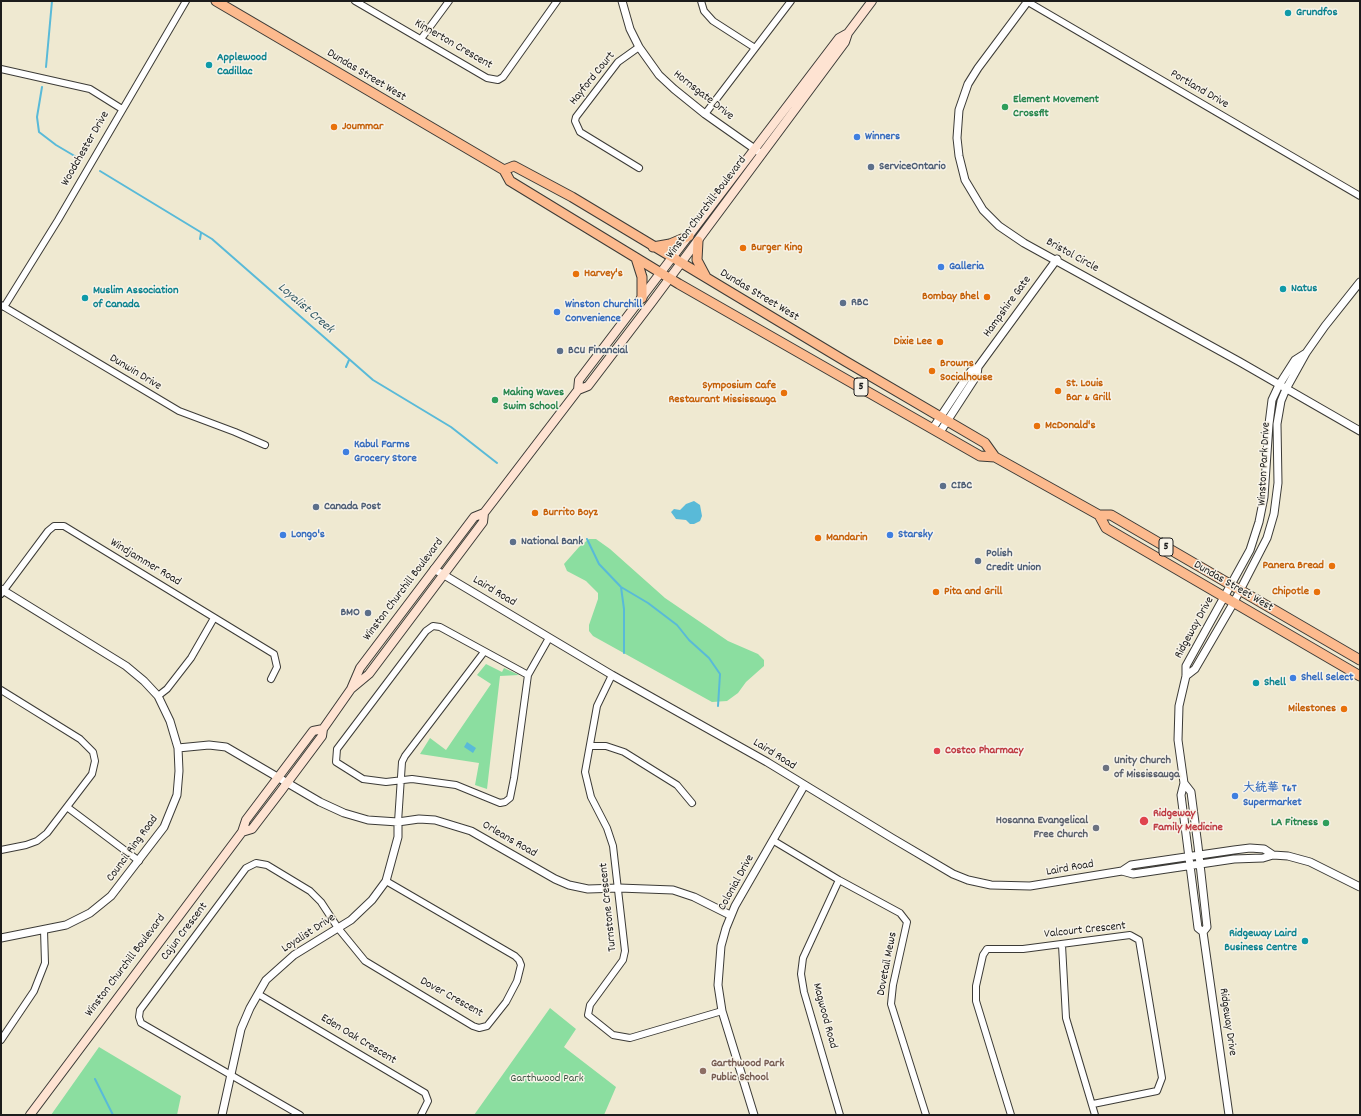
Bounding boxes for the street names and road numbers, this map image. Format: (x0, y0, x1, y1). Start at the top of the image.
street label: Kinnerton Crescent (412, 17, 494, 73)
street label: Dundas Street West (324, 47, 408, 105)
street label: Hayford Court (567, 49, 619, 109)
street label: Portland Drive (1167, 67, 1231, 113)
street label: Hornsgate Drive (670, 68, 736, 124)
street label: Woodchester Drive (59, 109, 113, 189)
street label: Winston Churchill Boulevard (664, 154, 750, 262)
street label: Bristol Circle (1043, 236, 1101, 276)
street label: Dundas Street West (717, 267, 801, 325)
street label: Hampshire Gate (981, 274, 1035, 340)
street label: Dunwin Drive (106, 352, 164, 394)
road number: 5 (854, 378, 868, 396)
street label: Winston Park Drive (1256, 422, 1274, 506)
street label: Windjammer Road (107, 536, 183, 590)
street label: Winston Churchill Boulevard (361, 536, 447, 644)
road number: 5 (1159, 538, 1173, 556)
street label: Dundas Street West (1191, 558, 1275, 616)
street label: Laird Road (470, 573, 518, 611)
street label: Ridgeway Drive (1172, 595, 1218, 661)
street label: Laird Road (750, 736, 798, 774)
street label: Council Ring Road (104, 813, 162, 885)
street label: Orleans Road (479, 819, 539, 861)
street label: Colonial Drive (716, 853, 758, 913)
street label: Laird Road (1045, 858, 1095, 880)
street label: Turnstone Crescent (597, 862, 621, 952)
street label: Cajun Crescent (159, 900, 211, 964)
street label: Loyalist Drive (279, 911, 339, 957)
street label: Winston Churchill Boulevard (83, 912, 169, 1020)
street label: Valcourt Crescent (1043, 920, 1127, 942)
street label: Dovetail Mews (875, 931, 901, 997)
street label: Dover Crescent (417, 975, 485, 1021)
street label: Magwood Road (808, 982, 840, 1050)
street label: Ridgeway Drive (1215, 987, 1239, 1057)
street label: Eden Oak Crescent (318, 1012, 398, 1068)

